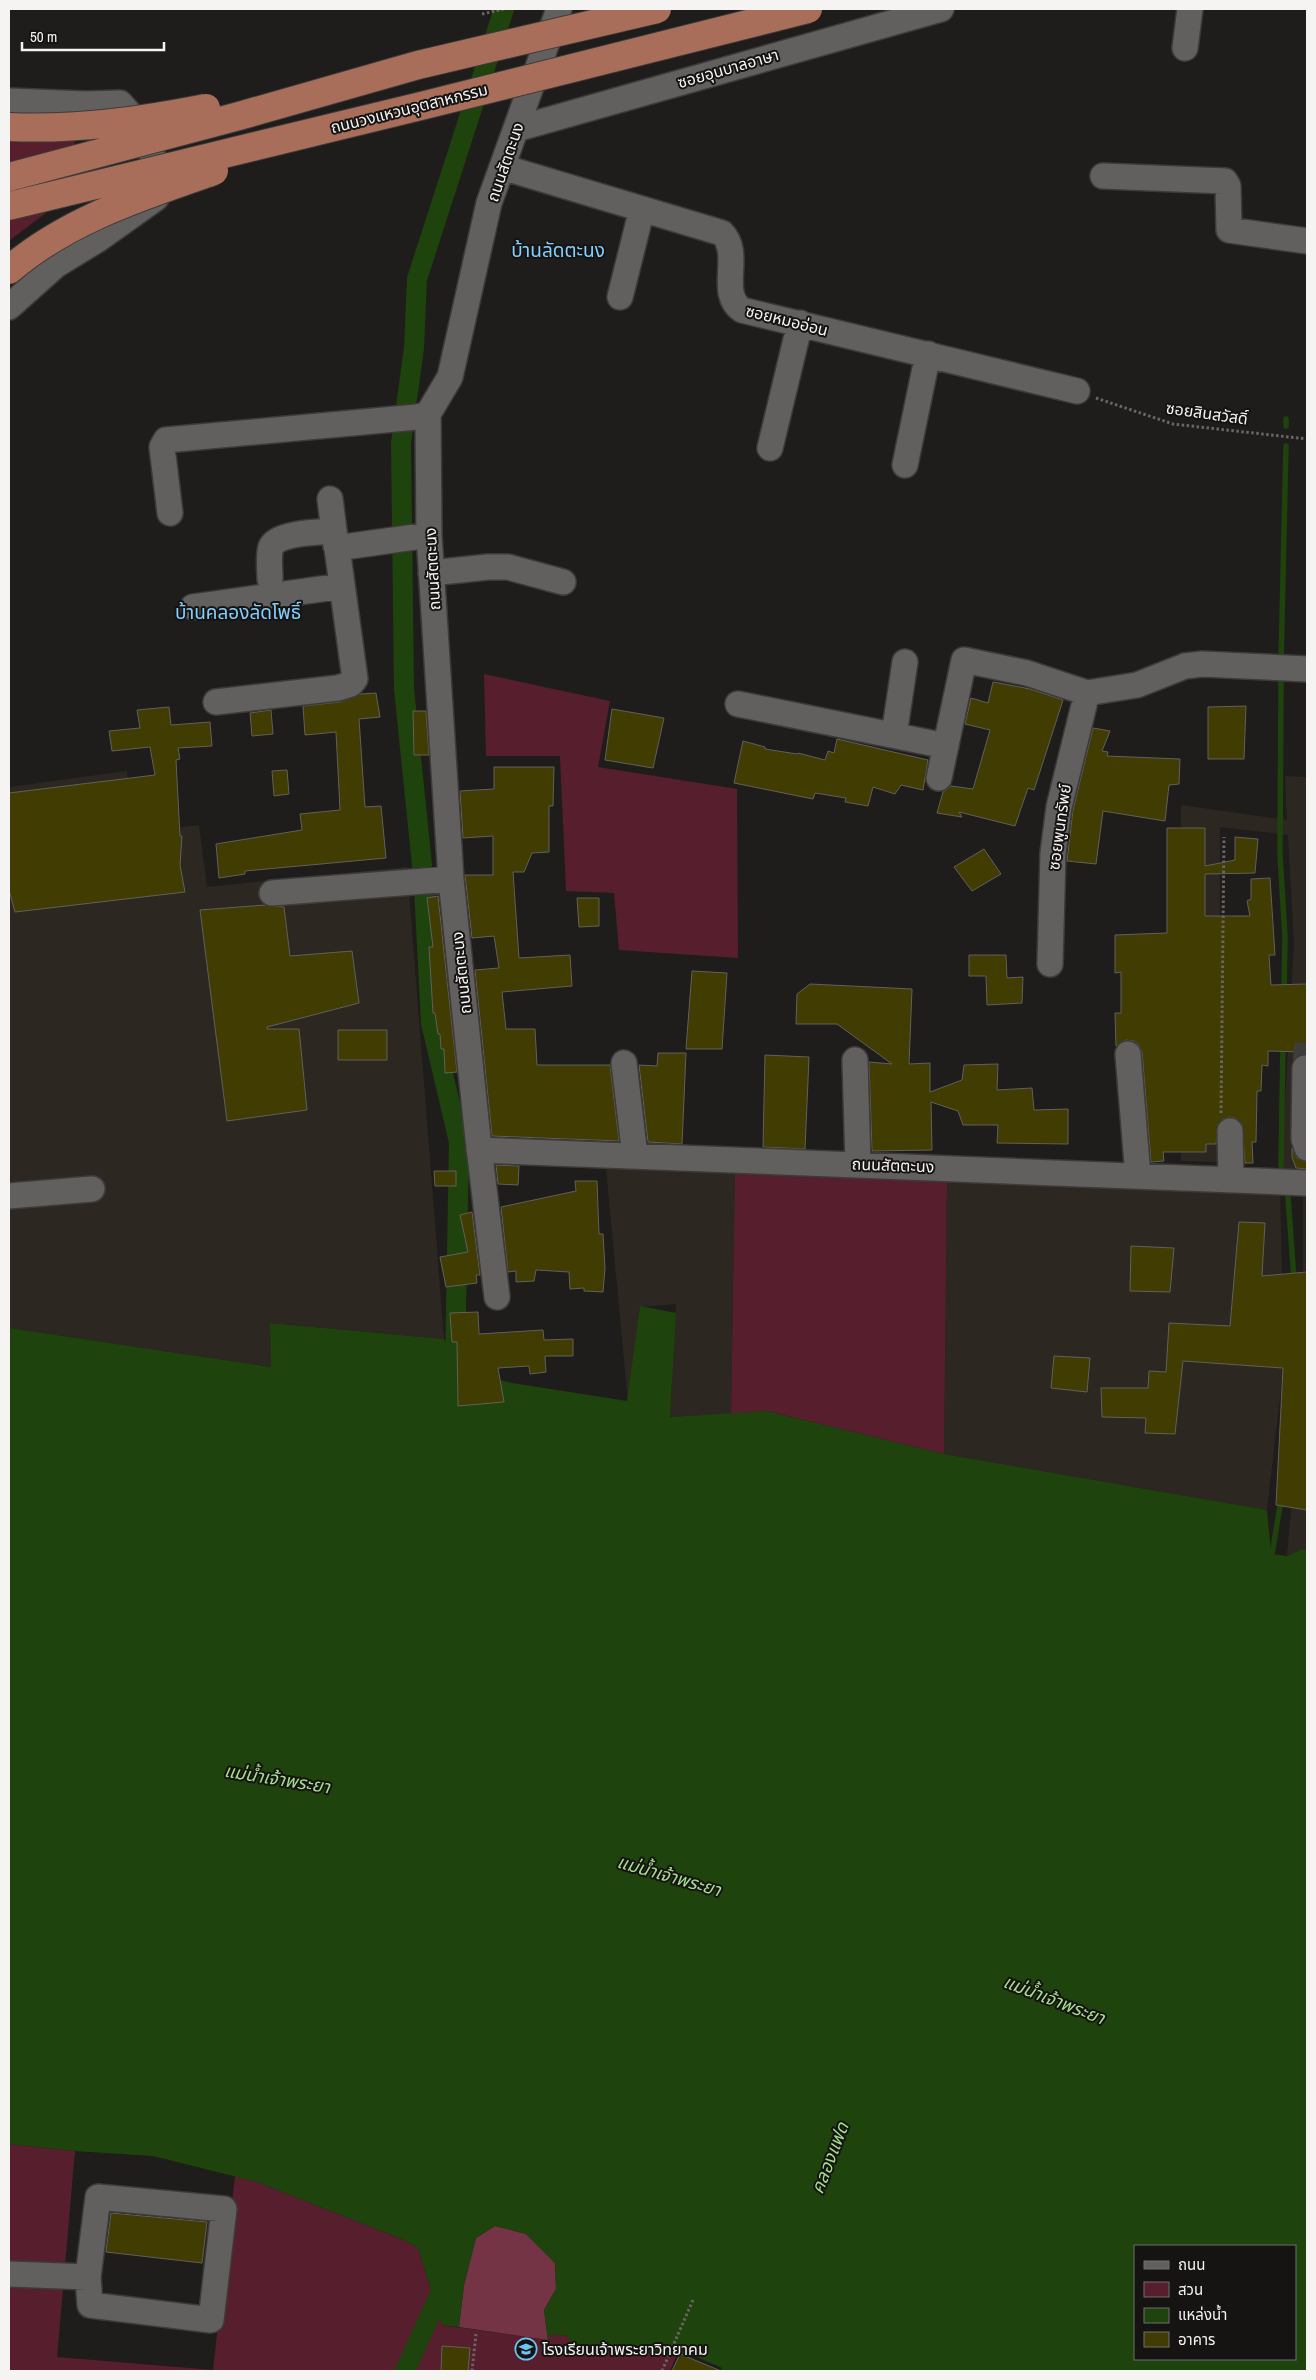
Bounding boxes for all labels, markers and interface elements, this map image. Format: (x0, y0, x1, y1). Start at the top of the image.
scale bar (22, 20, 165, 52)
text: 50 m (30, 26, 57, 47)
street label: ซอยอุนบาลอาษา (675, 43, 781, 93)
street label: ถนนวงแหวนอุตสาหกรรม (328, 78, 490, 138)
street label: ถนนสัตตะนง (481, 119, 529, 205)
district label: บ้านลัดตะนง (511, 237, 605, 263)
street label: ซอยหมออ่อน (744, 299, 830, 341)
street label: ซอยสินสวัสดิ์ (1165, 396, 1249, 430)
street label: ถนนสัตตะนง (419, 527, 445, 611)
district label: บ้านคลองลัดโพธิ์ (175, 599, 301, 625)
street label: ซอยพูนทรัพย์ (1042, 782, 1076, 871)
street label: ถนนสัตตะนง (446, 931, 476, 1015)
street label: ถนนสัตตะนง (851, 1153, 935, 1177)
water label: แม่น้ำเจ้าพระยา (222, 1758, 332, 1799)
water label: แม่น้ำเจ้าพระยา (614, 1849, 725, 1902)
water label: แม่น้ำเจ้าพระยา (1000, 1969, 1109, 2031)
water label: คลองแฟด (805, 2118, 855, 2197)
legend (1134, 2245, 1296, 2360)
text: ถนน (1178, 2254, 1205, 2275)
text: สวน (1178, 2279, 1203, 2300)
text: แหล่งน้ำ (1178, 2304, 1227, 2325)
text: อาคาร (1178, 2329, 1215, 2350)
school or university icon: โรงเรียนเจ้าพระยาวิทยาคม (514, 2337, 538, 2361)
place label: โรงเรียนเจ้าพระยาวิทยาคม (542, 2338, 708, 2360)

